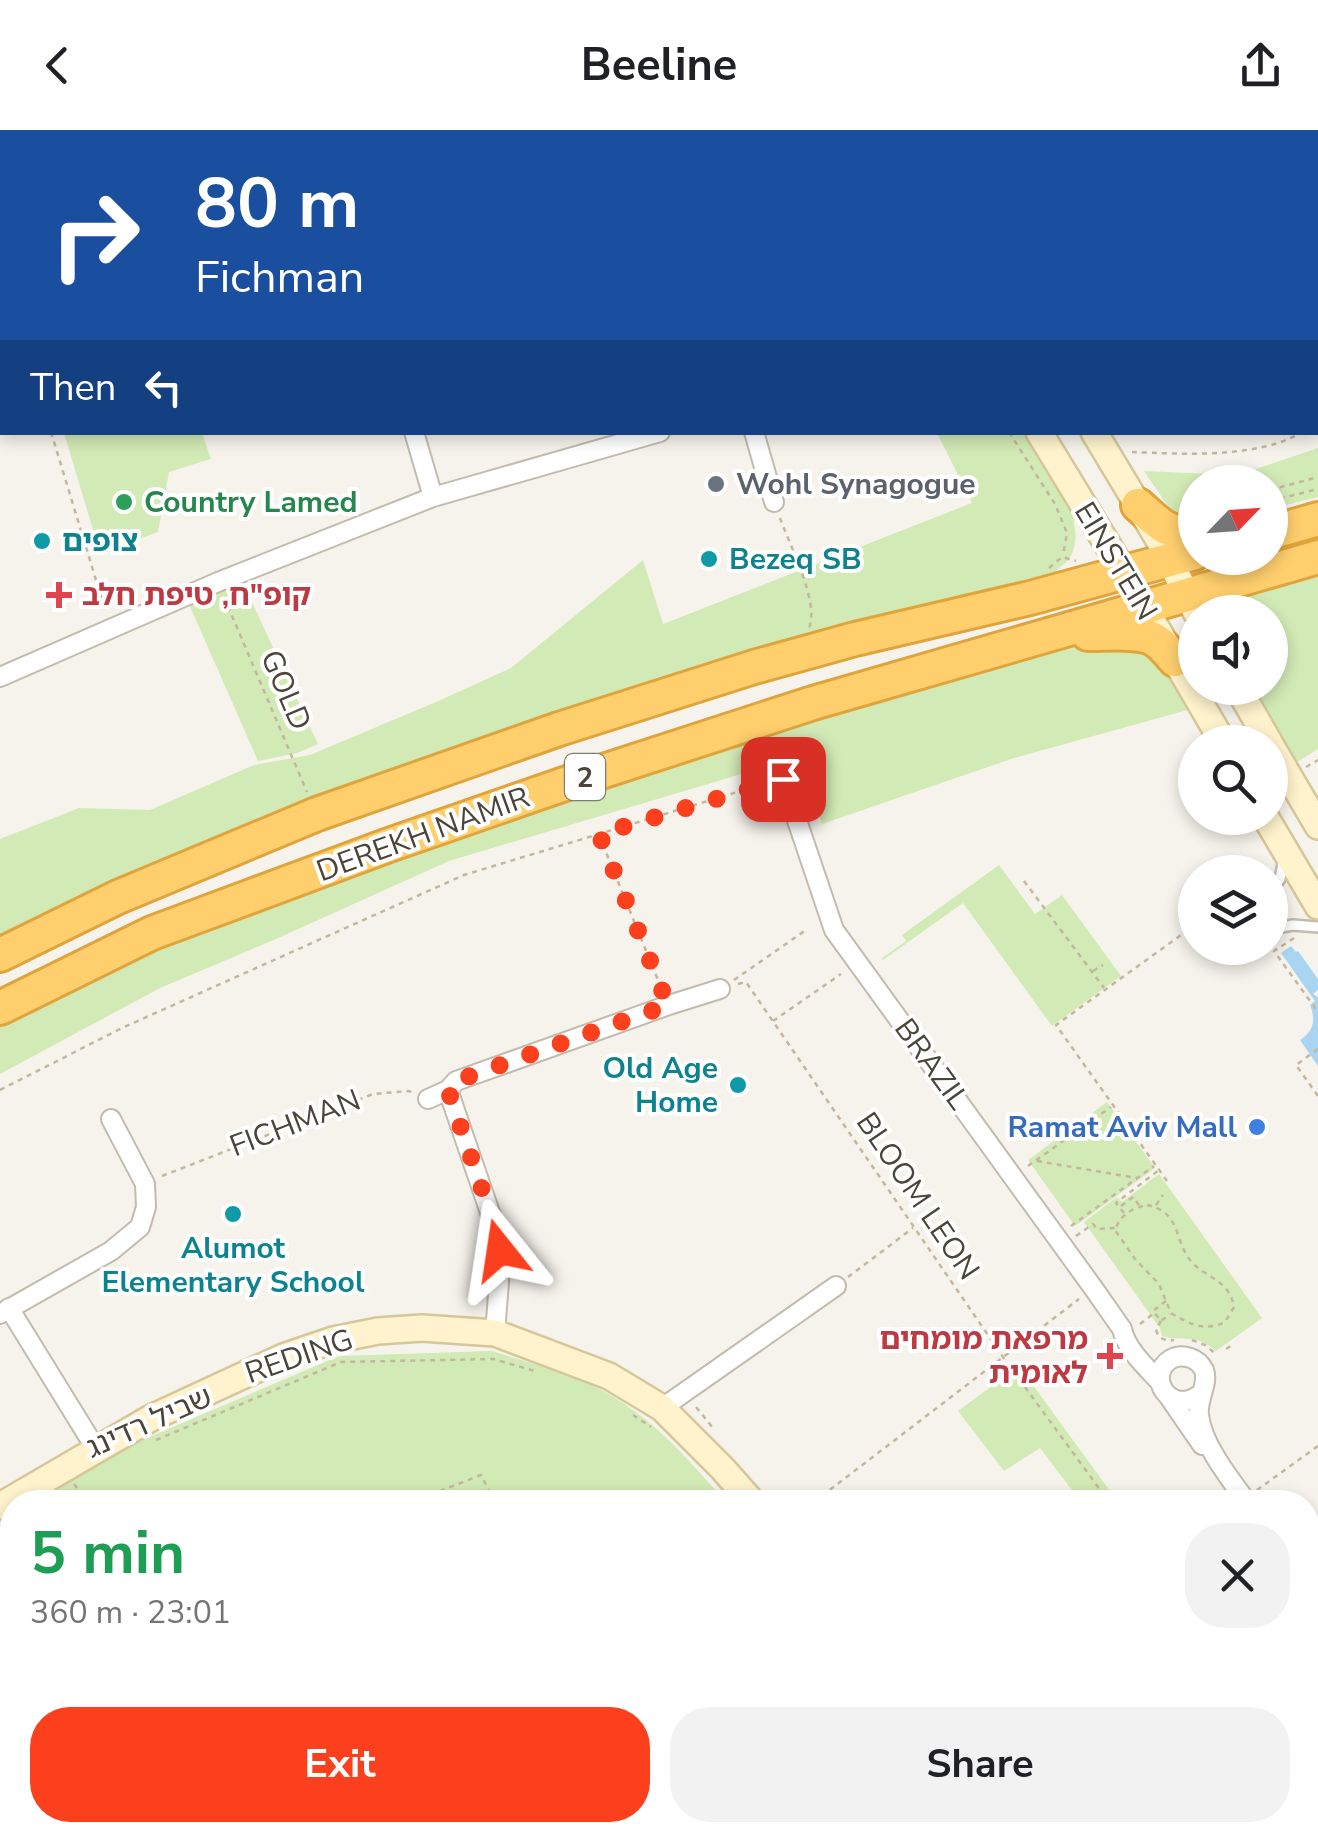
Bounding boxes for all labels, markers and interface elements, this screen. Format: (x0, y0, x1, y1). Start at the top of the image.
text: Beeline (581, 35, 737, 96)
icon: back (30, 38, 85, 93)
icon: share (1233, 38, 1288, 93)
text: 80 m (195, 156, 359, 252)
icon: right (30, 170, 160, 300)
text: Fichman (195, 247, 364, 308)
icon: left (136, 360, 191, 415)
text: Then (30, 362, 116, 413)
place label: Wohl Synagogue (736, 464, 976, 505)
north arrow (1178, 465, 1288, 575)
map controls (1178, 465, 1288, 965)
marker: Wohl Synagogue (705, 473, 727, 495)
place label: Country Lamed (144, 482, 357, 523)
marker: Country Lamed (113, 491, 135, 513)
street label: EINSTEIN (1064, 495, 1167, 628)
place label: צופים (62, 521, 138, 562)
marker: צופים (31, 530, 53, 552)
place label: Bezeq SB (729, 539, 862, 580)
marker: Bezeq SB (698, 548, 720, 570)
place label: קופ"ח, טיפת חלב (82, 575, 311, 616)
marker: קופ"ח, טיפת חלב (46, 582, 72, 608)
button: sound (1178, 595, 1288, 705)
street label: GOLD (250, 644, 321, 737)
button: search (1178, 725, 1288, 835)
pin (741, 737, 826, 822)
icon: arrive (756, 752, 811, 807)
road number: 2 (565, 754, 605, 800)
street label: DEREKH NAMIR (311, 777, 535, 892)
button: layers (1178, 855, 1288, 965)
street label: BRAZIL (885, 1010, 979, 1118)
place label: Old Age Home (602, 1048, 718, 1123)
marker: Old Age Home (727, 1074, 749, 1096)
street label: FICHMAN (224, 1080, 366, 1167)
street label: BLOOM LEON (846, 1104, 989, 1288)
place label: Ramat Aviv Mall (1007, 1107, 1237, 1148)
marker: Ramat Aviv Mall (1246, 1116, 1268, 1138)
position arrow (448, 1198, 552, 1302)
marker: Alumot Elementary School (222, 1203, 244, 1225)
place label: Alumot Elementary School (102, 1228, 365, 1303)
street label: REDING (240, 1319, 359, 1394)
place label: מרפאת מומחים לאומית (879, 1319, 1088, 1394)
marker: מרפאת מומחים לאומית (1097, 1343, 1123, 1369)
street label: שביל רדינג (80, 1376, 219, 1468)
text: 5 min (30, 1512, 185, 1594)
button: close (1185, 1523, 1290, 1628)
text: 360 m · 23:01 (30, 1591, 231, 1634)
button: Exit (30, 1707, 650, 1822)
button: Share (670, 1707, 1290, 1822)

